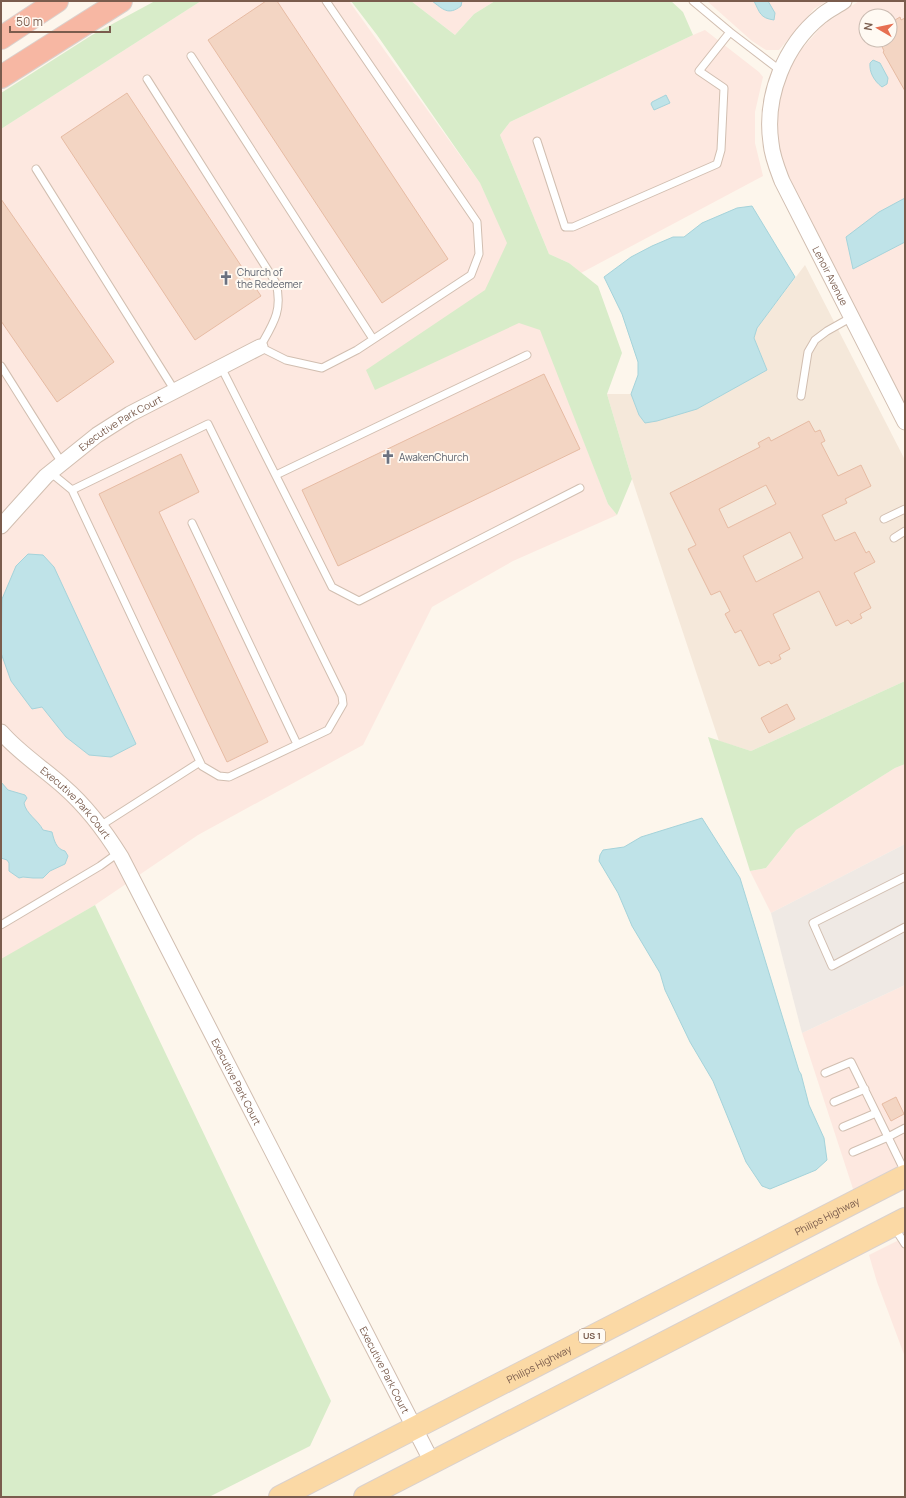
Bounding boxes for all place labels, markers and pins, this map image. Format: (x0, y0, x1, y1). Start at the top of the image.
place label: Church of the Redeemer (237, 265, 303, 291)
church icon: Church of the Redeemer (218, 270, 234, 286)
church icon: AwakenChurch (380, 449, 396, 465)
place label: AwakenChurch (399, 450, 468, 464)

